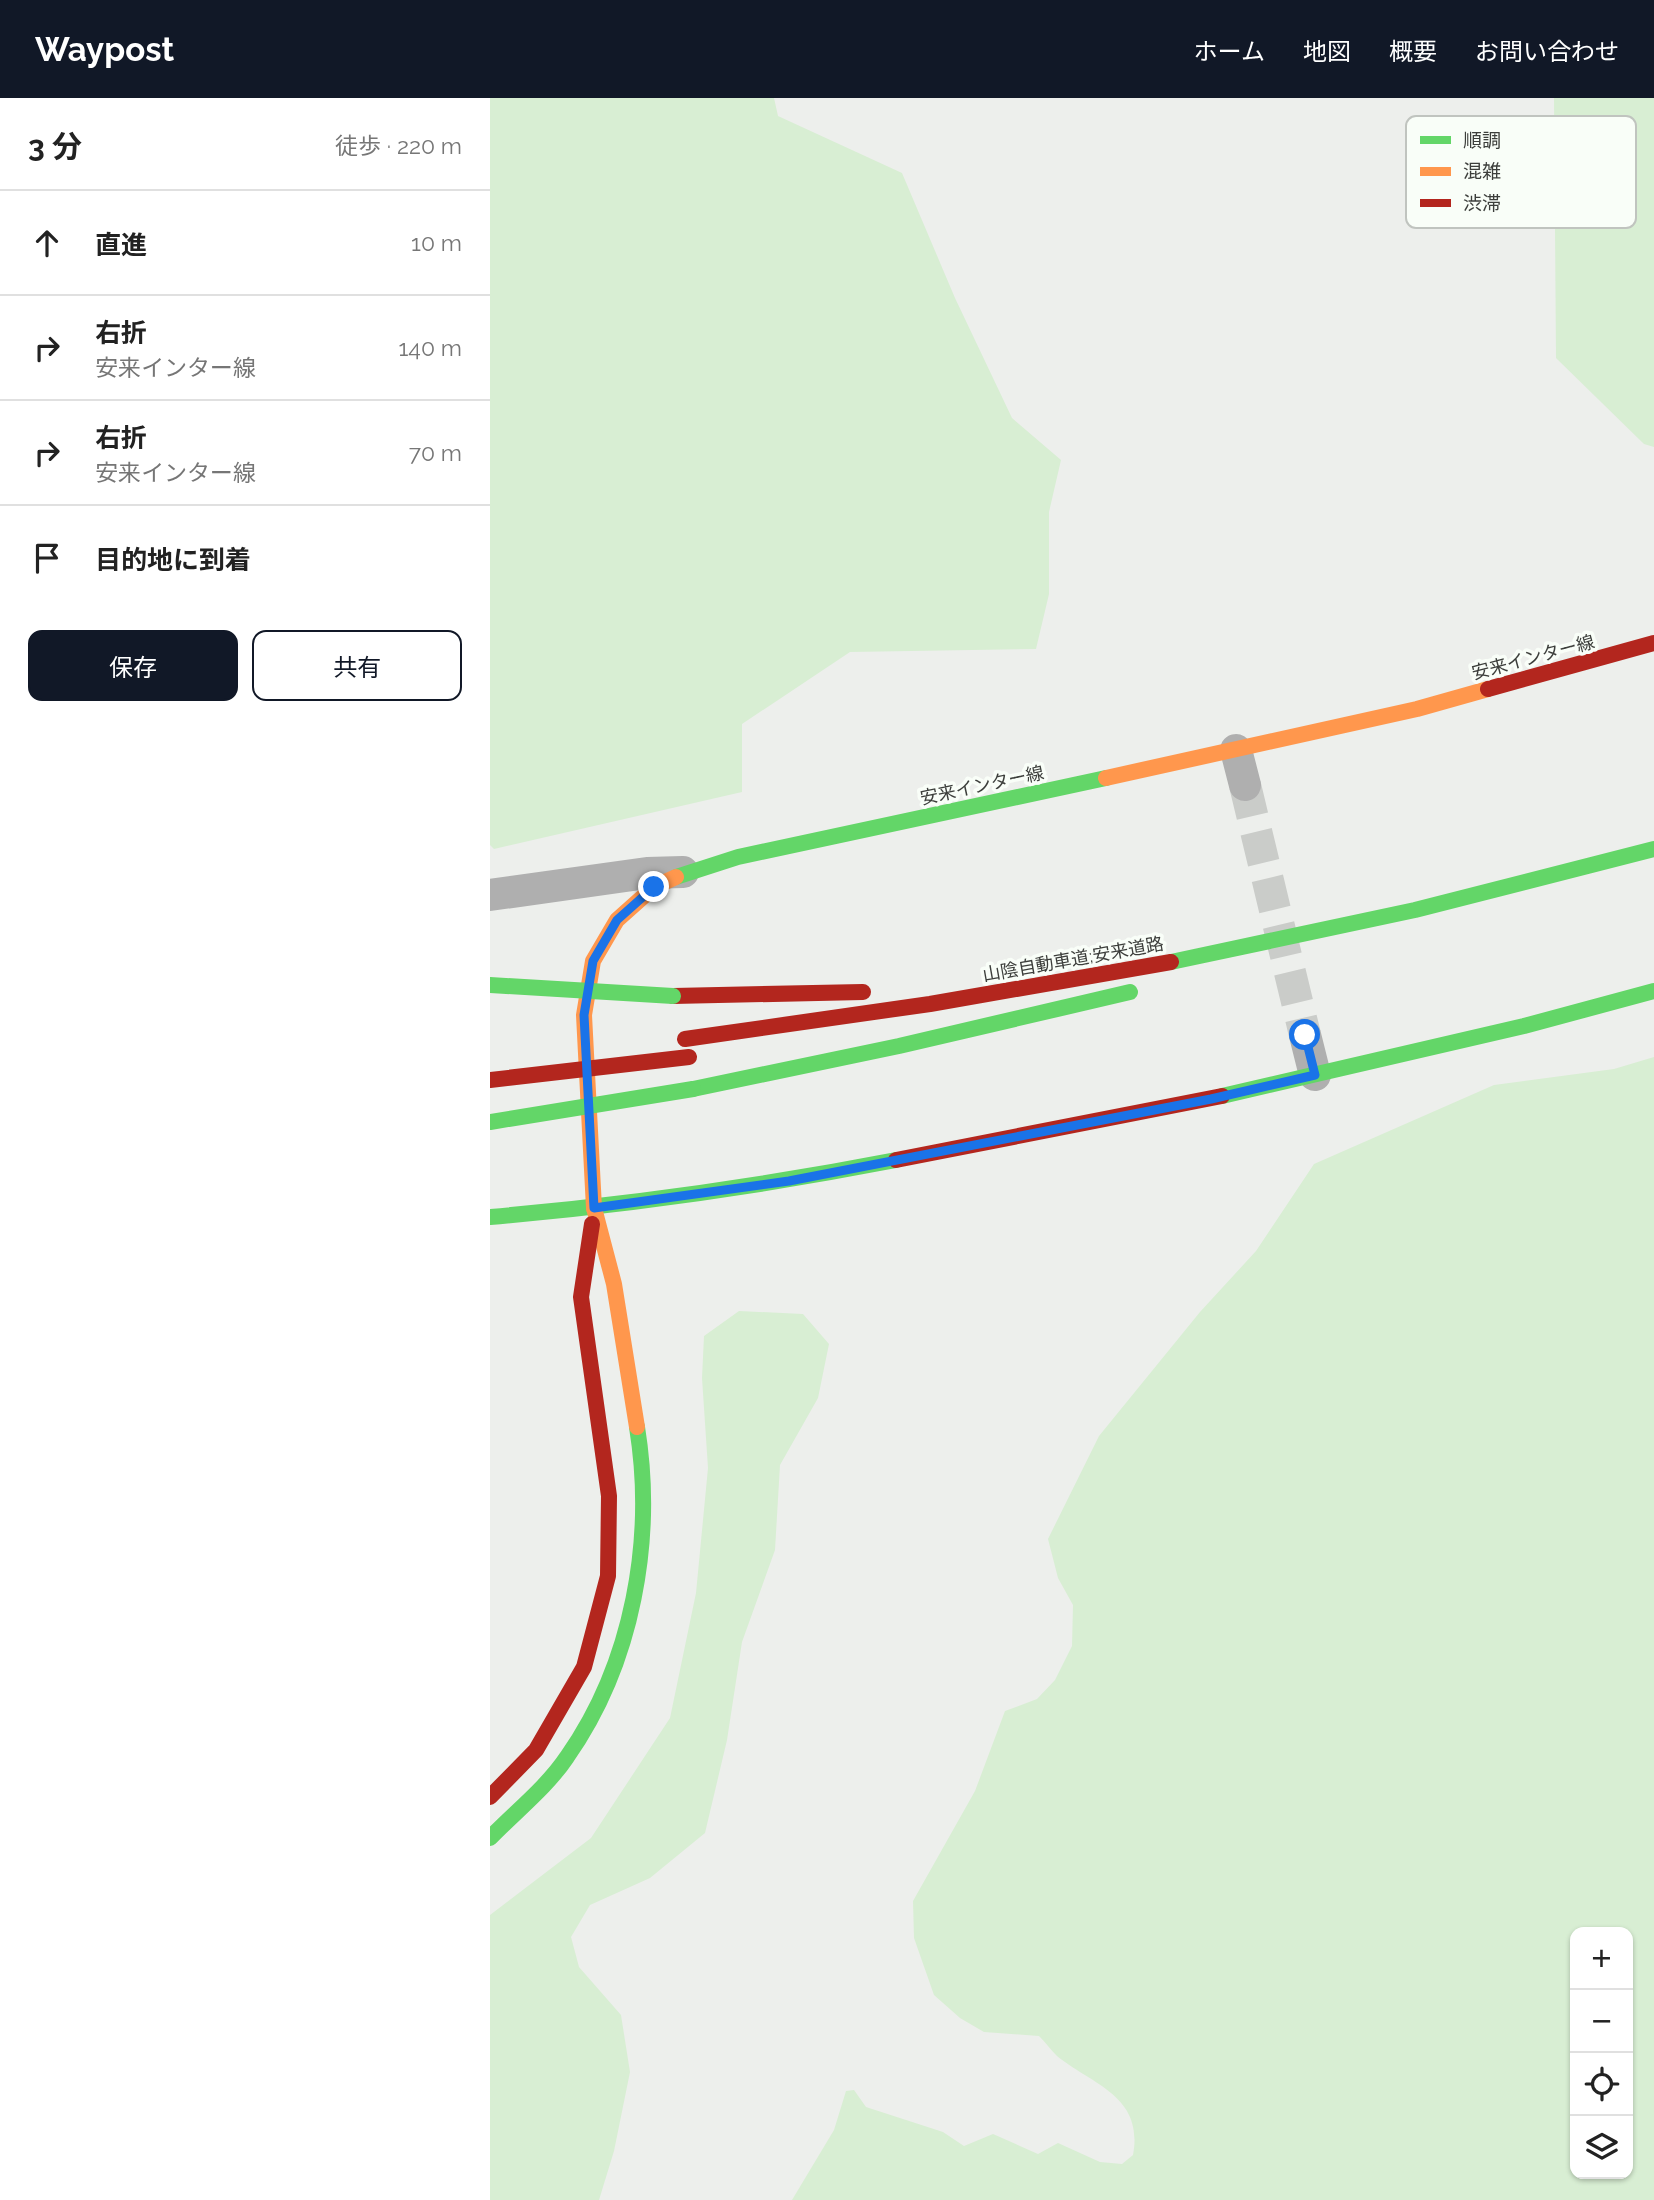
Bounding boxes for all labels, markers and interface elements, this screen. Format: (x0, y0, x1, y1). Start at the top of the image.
text: Waypost (35, 30, 174, 69)
text: ホーム (1194, 37, 1265, 66)
text: 地図 (1303, 37, 1351, 66)
text: 概要 (1389, 37, 1437, 66)
text: お問い合わせ (1475, 37, 1619, 66)
legend (1406, 116, 1636, 228)
text: 3 分 (28, 129, 82, 164)
text: 順調 (1463, 129, 1501, 151)
text: 徒歩 · 220 m (335, 132, 462, 159)
text: 混雑 (1463, 160, 1501, 182)
text: 渋滞 (1463, 192, 1501, 214)
icon: ahead (28, 224, 66, 262)
text: 10 m (411, 229, 462, 256)
text: 直進 (95, 230, 147, 260)
text: 右折 (95, 318, 147, 348)
icon: right (28, 329, 66, 367)
text: 140 m (399, 334, 462, 361)
text: 安来インター線 (95, 354, 256, 381)
text: 右折 (95, 423, 147, 453)
icon: right (28, 434, 66, 472)
text: 70 m (409, 439, 462, 466)
text: 安来インター線 (95, 459, 256, 486)
icon: arrive (28, 539, 66, 577)
text: 目的地に到着 (95, 545, 251, 575)
button: 保存 (28, 630, 238, 701)
button: 共有 (252, 630, 462, 701)
street label: 安来インター線 (1469, 631, 1597, 683)
street label: 安来インター線 (918, 762, 1046, 808)
route end (638, 871, 669, 902)
street label: 山陰自動車道;安来道路 (981, 933, 1165, 985)
route start (1289, 1019, 1320, 1050)
map controls (1570, 1927, 1633, 2179)
button: + (1570, 1927, 1633, 1990)
button: − (1570, 1990, 1633, 2053)
button: locate (1570, 2053, 1633, 2116)
button: layers (1570, 2116, 1633, 2179)

